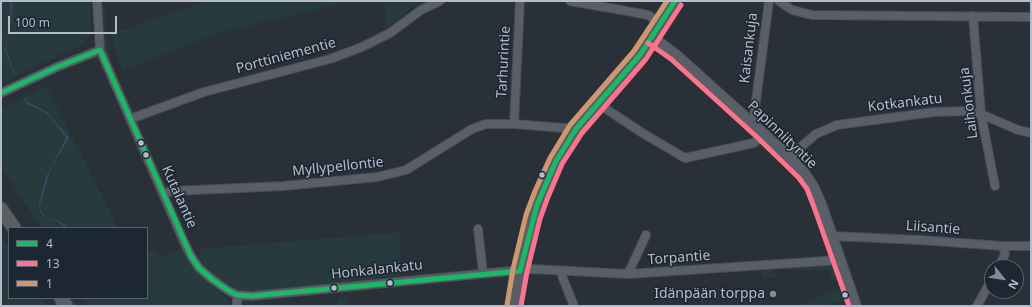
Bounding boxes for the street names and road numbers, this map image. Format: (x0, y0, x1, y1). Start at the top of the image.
street label: Kaisankuja (736, 12, 762, 84)
street label: Tarhurintie (494, 26, 514, 98)
street label: Porttiniementie (234, 35, 338, 77)
street label: Laihonkuja (956, 66, 982, 140)
street label: Kotkankatu (867, 90, 943, 116)
street label: Papinniityntie (744, 98, 820, 172)
street label: Myllypellontie (292, 154, 384, 180)
street label: Kutalantie (158, 163, 200, 231)
street label: Liisantie (905, 218, 961, 238)
street label: Torpantie (647, 247, 711, 269)
street label: Honkalankatu (330, 257, 424, 283)

